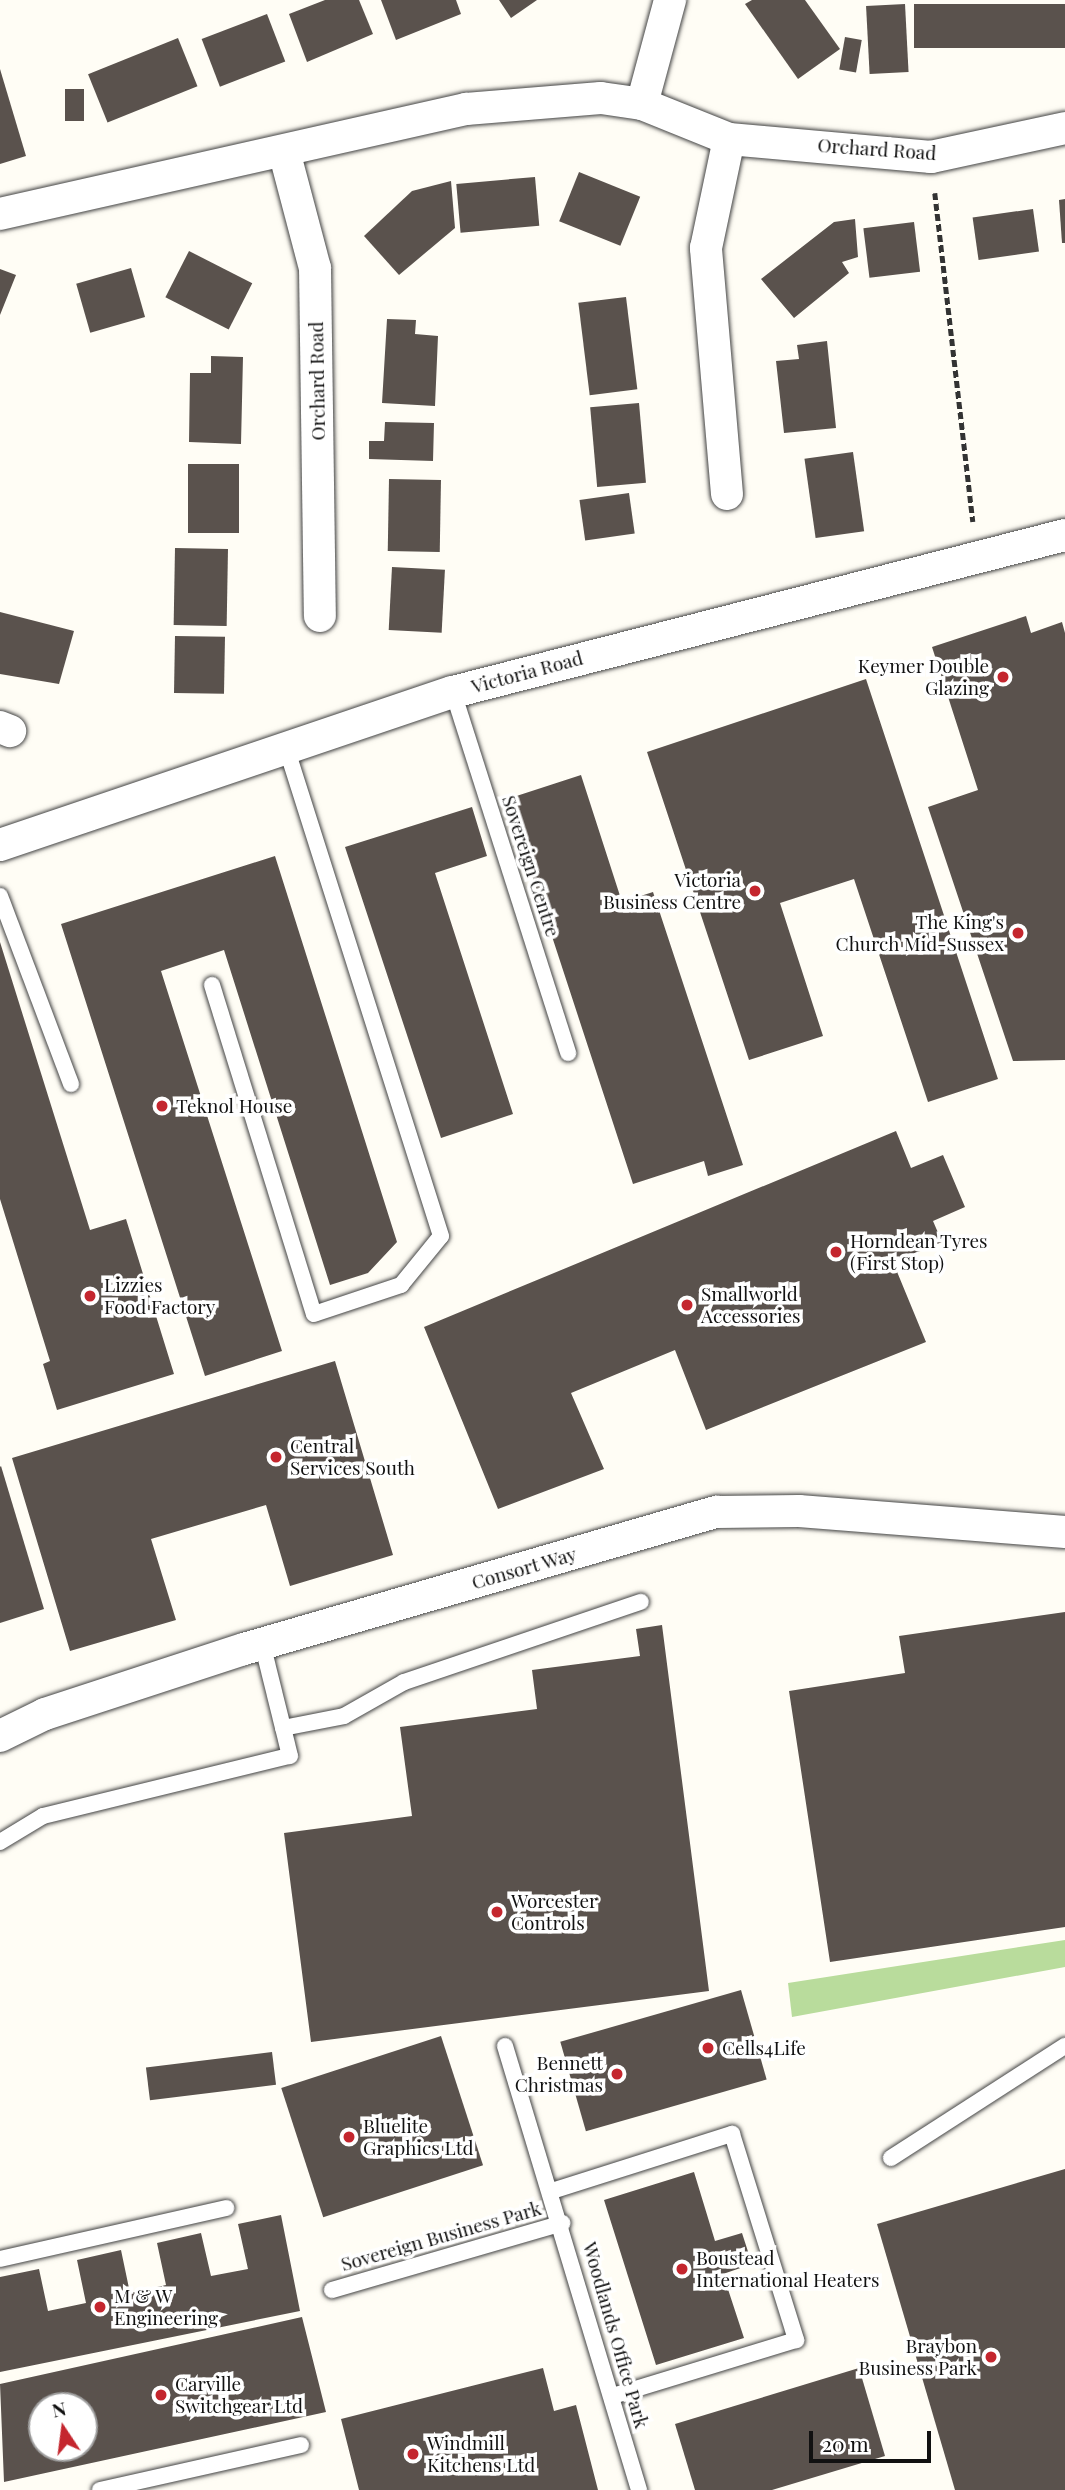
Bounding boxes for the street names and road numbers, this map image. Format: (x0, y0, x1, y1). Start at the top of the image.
street label: Orchard Road (817, 133, 937, 165)
street label: Orchard Road (305, 321, 329, 441)
street label: Victoria Road (469, 646, 585, 698)
street label: Sovereign Centre (497, 793, 565, 939)
street label: Consort Way (469, 1542, 579, 1594)
street label: Sovereign Business Park (338, 2196, 544, 2276)
street label: Woodlands Office Park (578, 2239, 654, 2431)

